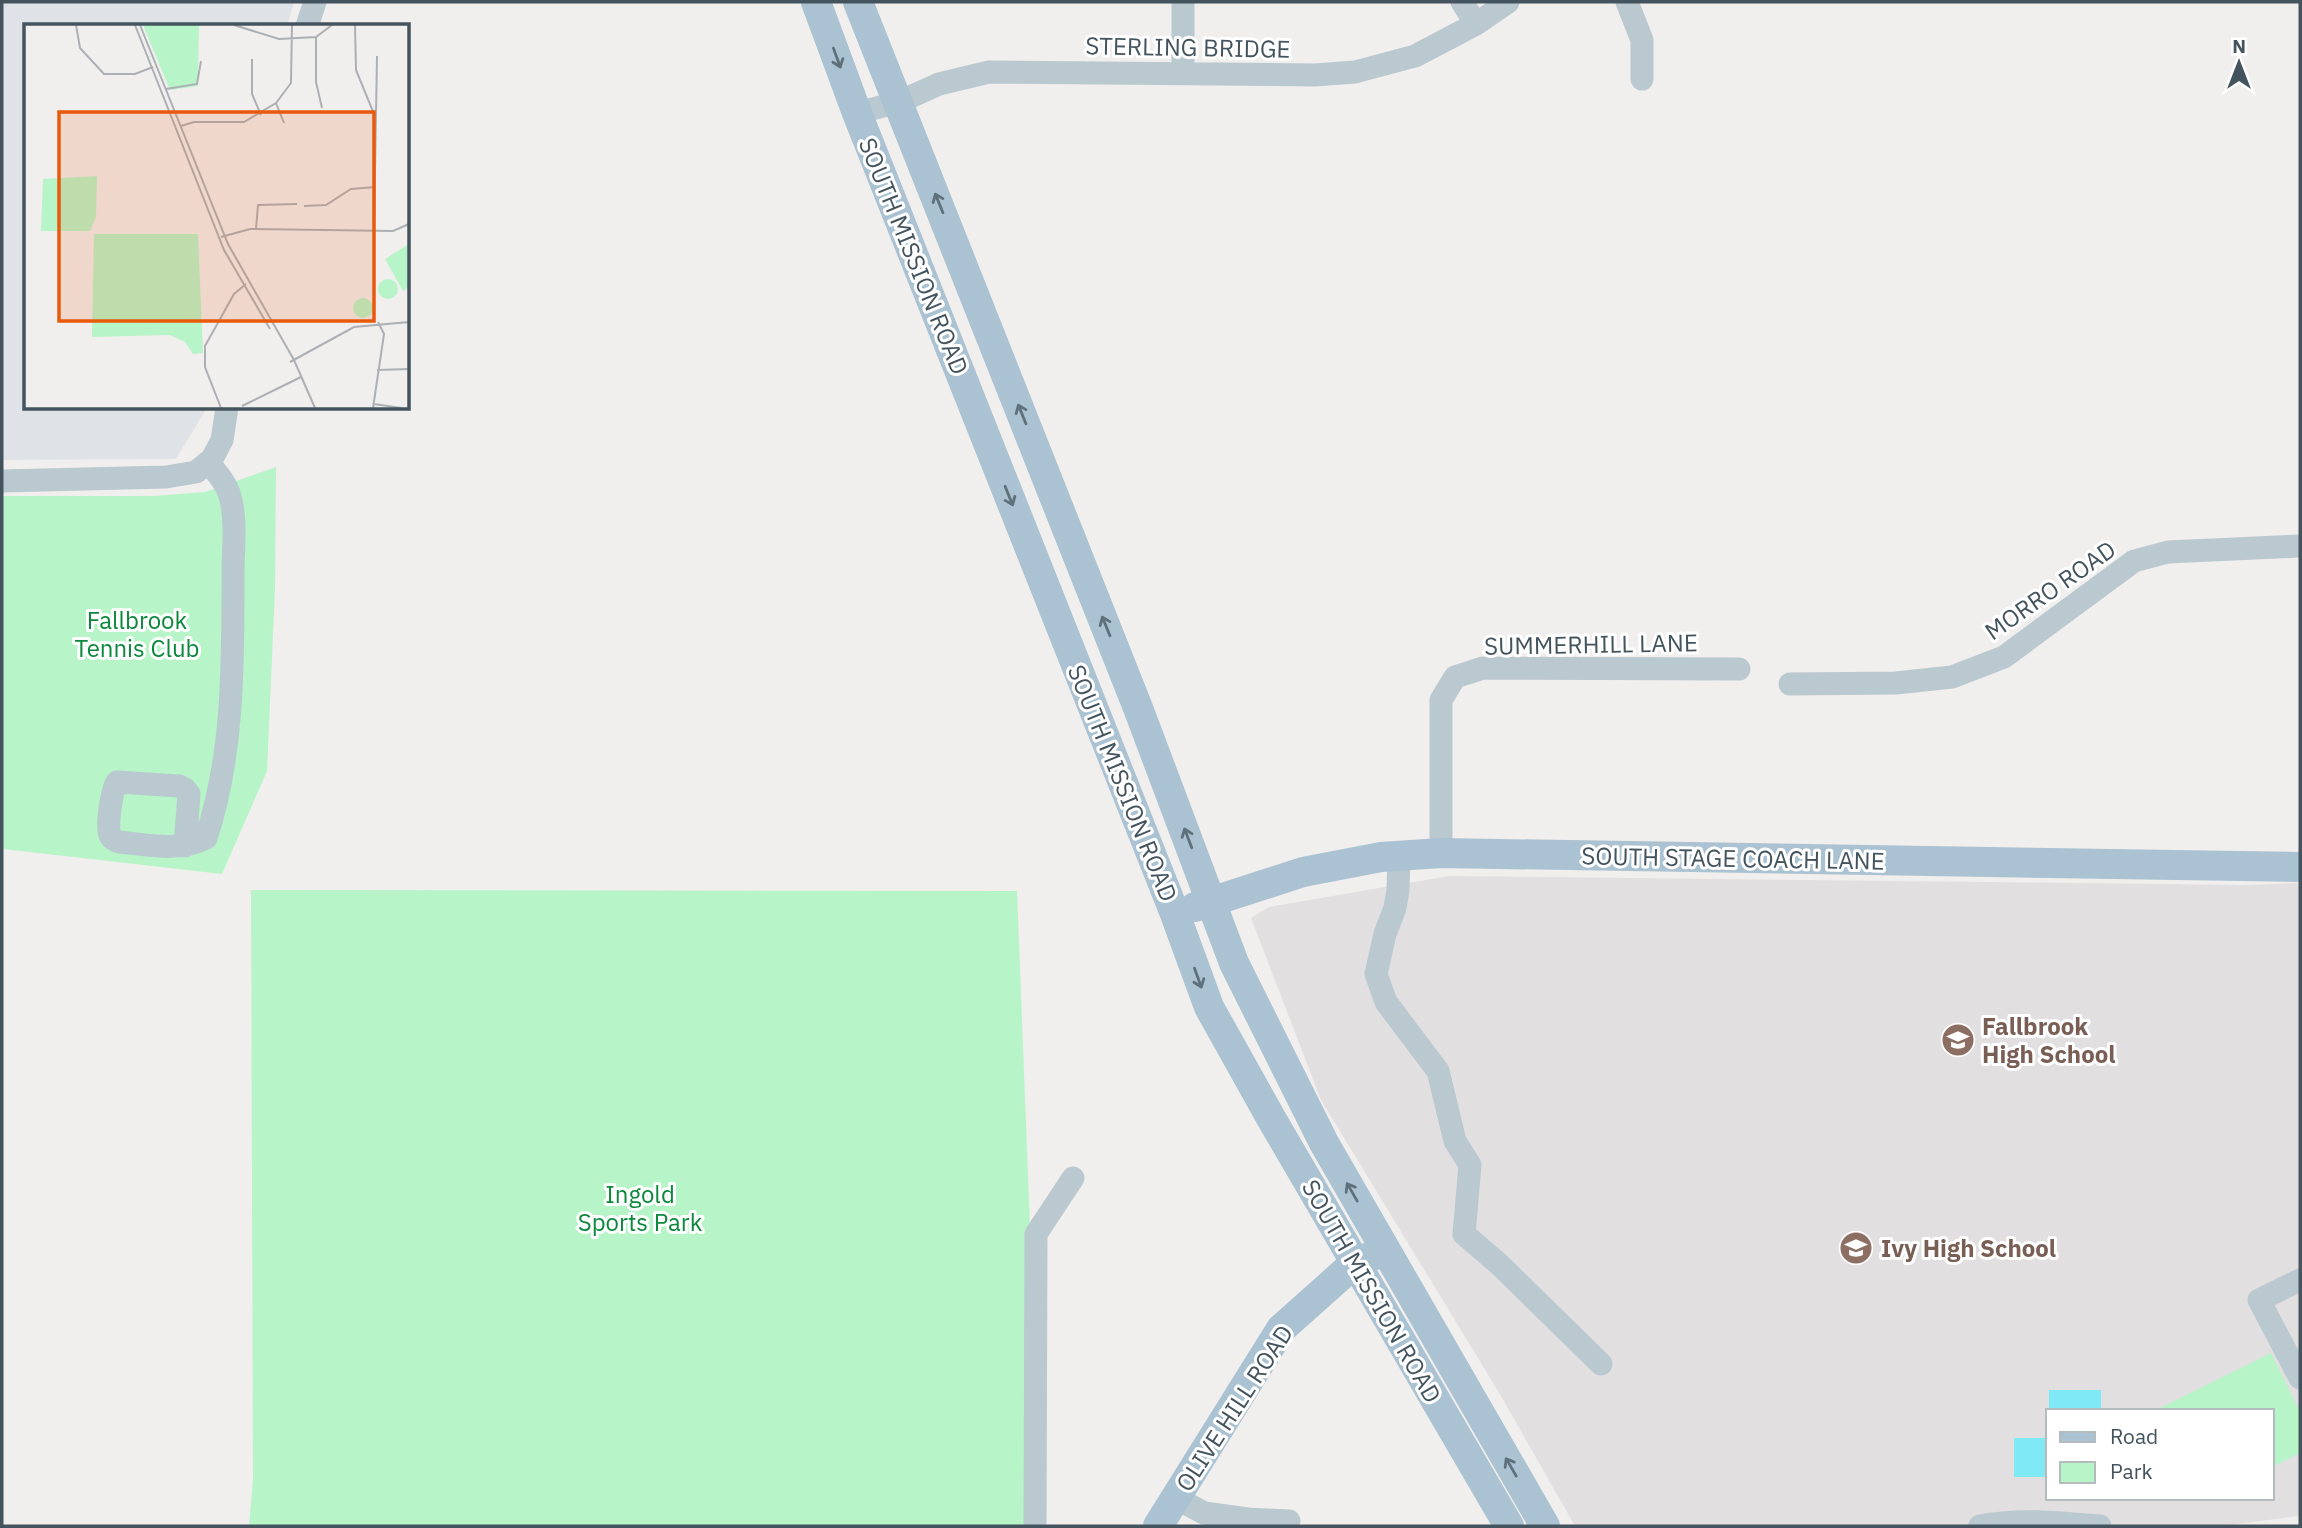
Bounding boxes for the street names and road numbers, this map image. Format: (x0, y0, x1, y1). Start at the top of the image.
street label: STERLING BRIDGE (1085, 29, 1291, 65)
street label: SOUTH MISSION ROAD (852, 133, 976, 379)
street label: MORRO ROAD (1978, 533, 2122, 647)
street label: SUMMERHILL LANE (1484, 626, 1698, 662)
street label: SOUTH MISSION ROAD (1061, 660, 1185, 906)
street label: SOUTH STAGE COACH LANE (1581, 839, 1885, 877)
street label: SOUTH MISSION ROAD (1295, 1174, 1449, 1408)
street label: OLIVE HILL ROAD (1168, 1319, 1300, 1497)

